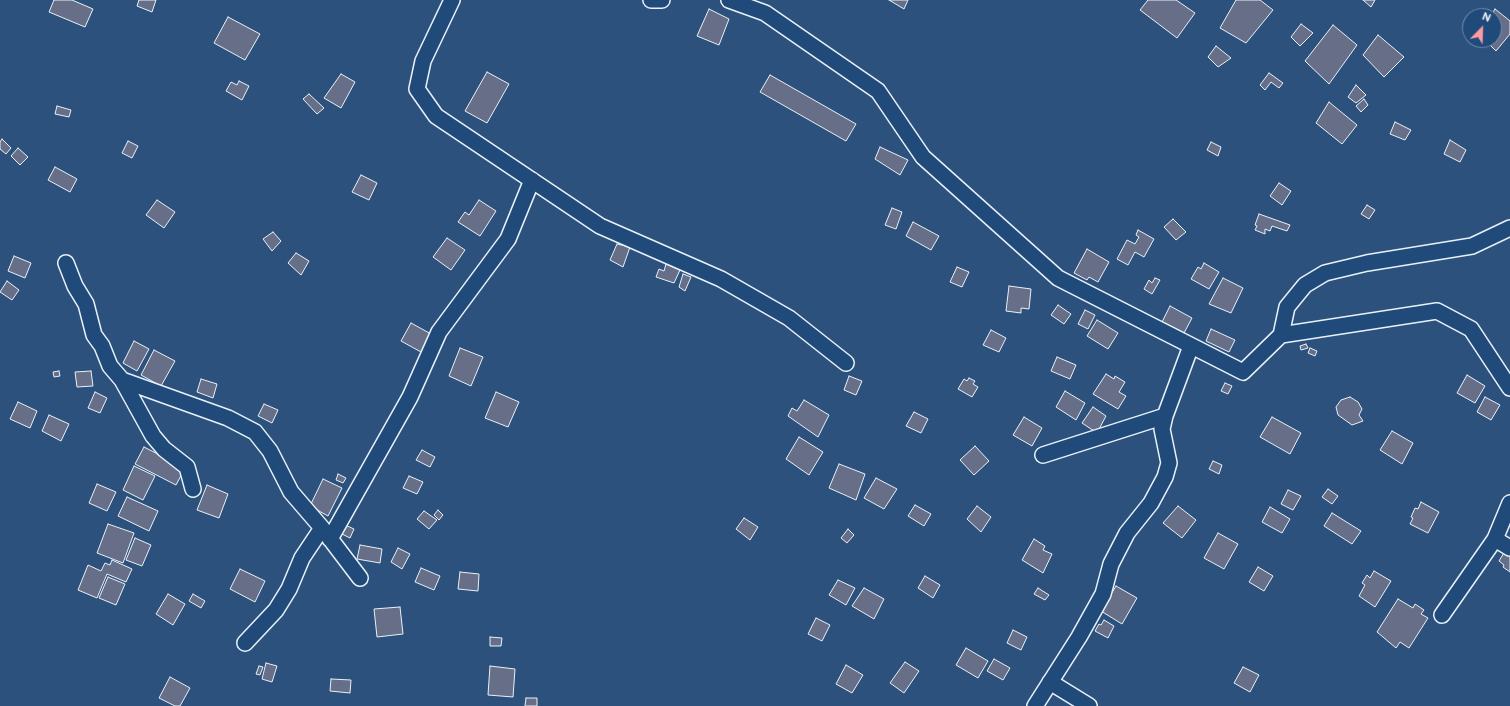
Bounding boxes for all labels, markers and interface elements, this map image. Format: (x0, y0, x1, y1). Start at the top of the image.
north arrow (1462, 8, 1502, 48)
text: N (1480, 10, 1493, 25)

